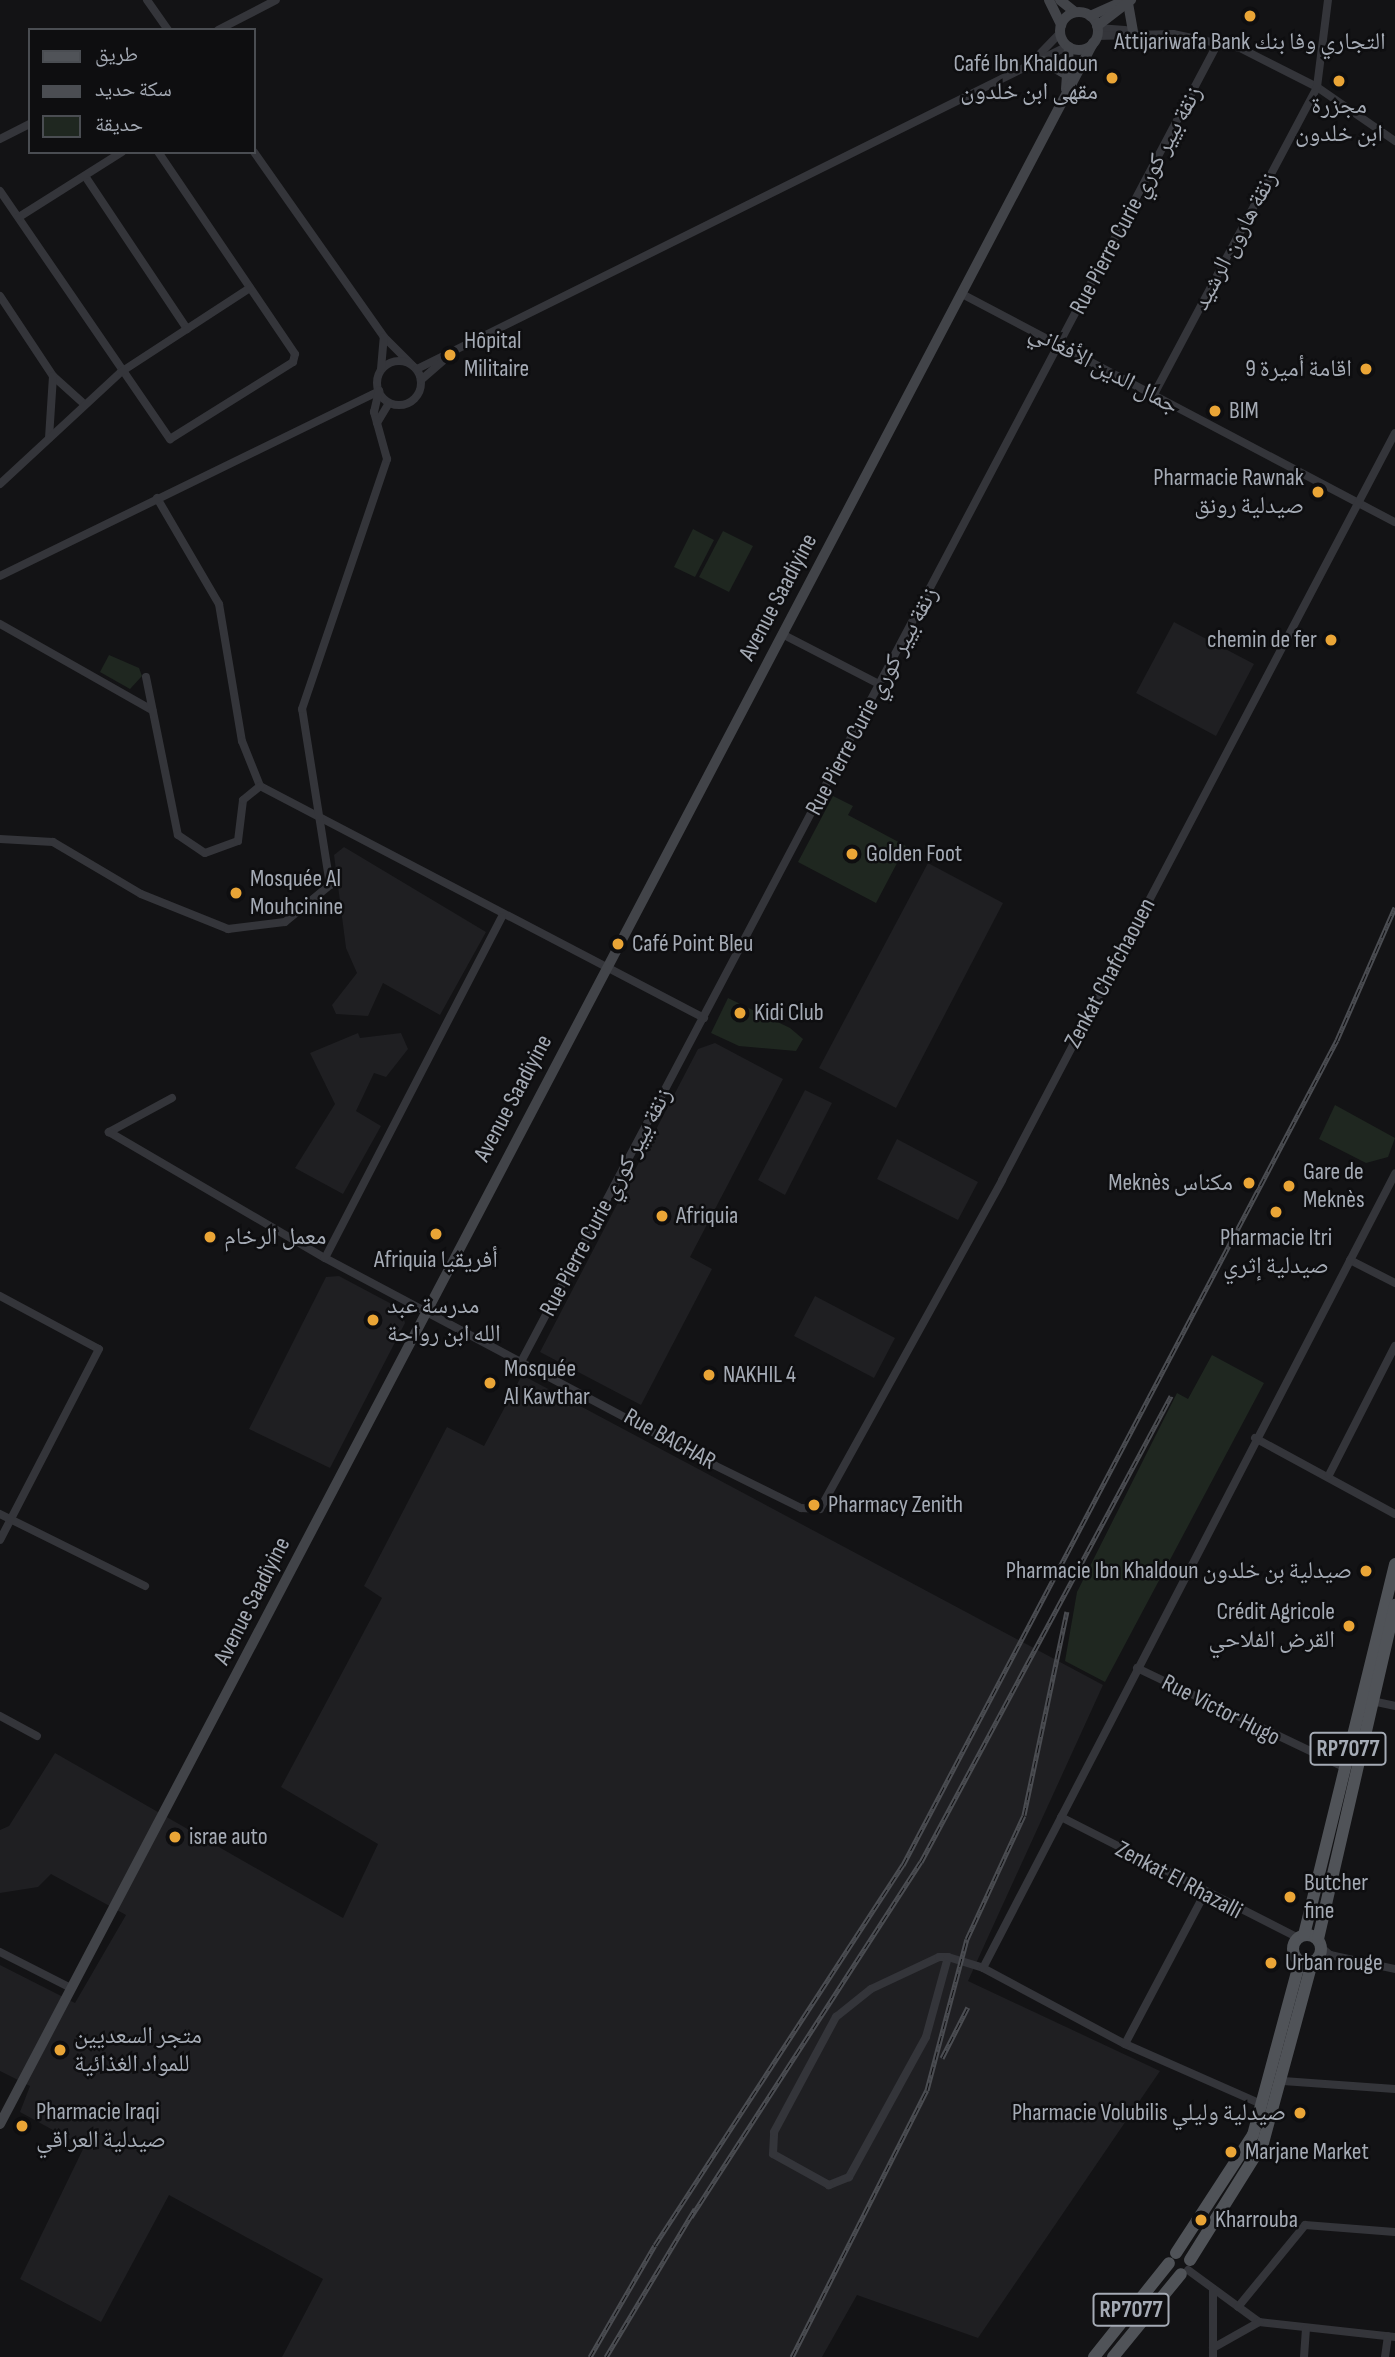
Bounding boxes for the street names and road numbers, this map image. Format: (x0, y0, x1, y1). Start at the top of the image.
street label: Rue Pierre Curie زنقة بيير كوري (1064, 81, 1208, 319)
street label: زنقة هارون الرشيد (1186, 167, 1284, 315)
street label: جمال الدين الأفغاني (1024, 318, 1184, 420)
street label: Avenue Saadiyine (733, 529, 823, 665)
street label: Rue Pierre Curie زنقة بيير كوري (800, 582, 944, 820)
street label: Zenkat Chafchaouen (1058, 893, 1162, 1053)
street label: Avenue Saadiyine (468, 1030, 558, 1166)
street label: Rue Pierre Curie زنقة بيير كوري (534, 1083, 678, 1321)
street label: Rue BACHAR (619, 1402, 721, 1476)
street label: Avenue Saadiyine (208, 1532, 296, 1670)
street label: Rue Victor Hugo (1157, 1668, 1285, 1752)
road number: RP7077 (1310, 1730, 1386, 1768)
street label: Zenkat El Rhazalli (1111, 1835, 1247, 1925)
road number: RP7077 (1092, 2290, 1170, 2330)

